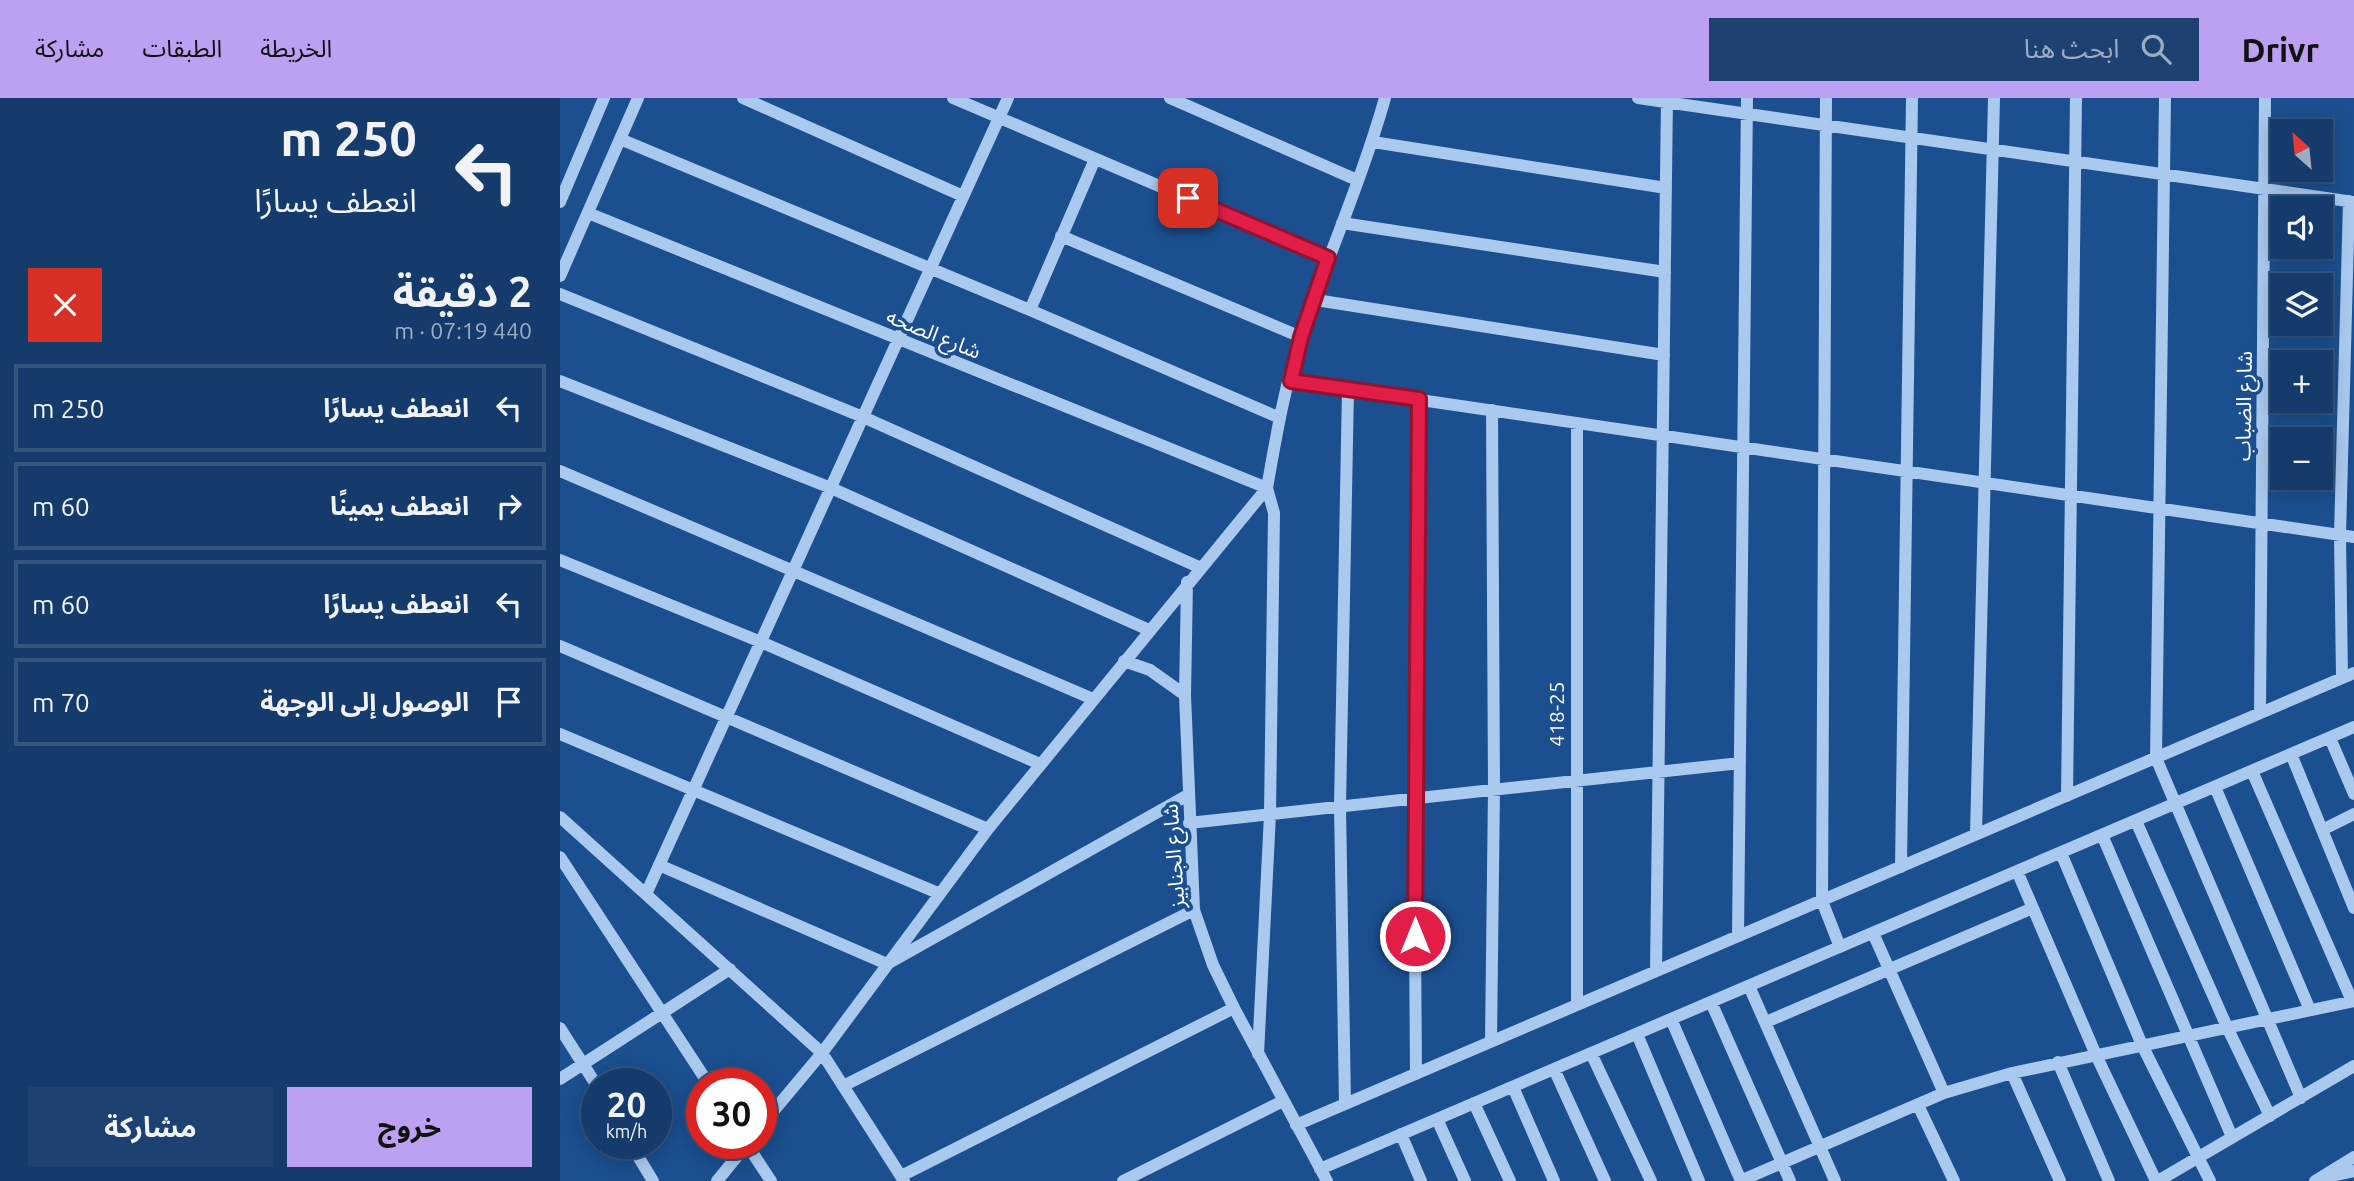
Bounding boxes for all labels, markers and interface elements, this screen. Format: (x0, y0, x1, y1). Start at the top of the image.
search box (1709, 18, 2199, 81)
icon: search (2137, 30, 2175, 68)
text: Drivr (2241, 31, 2319, 68)
text: ابحث هنا (2024, 34, 2119, 63)
text: مشاركة (35, 35, 104, 62)
text: الطبقات (142, 35, 222, 62)
text: الخريطة (260, 35, 332, 62)
text: 250 m (280, 110, 417, 165)
north arrow (2270, 119, 2333, 182)
map controls (2270, 119, 2333, 490)
icon: left (441, 126, 532, 217)
pin (1158, 168, 1218, 228)
icon: arrive (1169, 179, 1207, 217)
text: انعطف يسارًا (254, 182, 417, 218)
button: sound (2270, 196, 2333, 259)
button: close (28, 268, 102, 342)
text: 2 دقيقة (393, 268, 532, 315)
button: layers (2270, 273, 2333, 336)
street label: شارع الصحه (882, 303, 985, 367)
text: 440 m · 07:19 (394, 318, 532, 343)
button: + (2270, 350, 2333, 413)
street label: شارع الضباب (2230, 351, 2260, 461)
icon: left (490, 389, 528, 427)
text: انعطف يسارًا (323, 393, 469, 422)
text: 250 m (32, 394, 104, 423)
button: − (2270, 427, 2333, 490)
icon: right (490, 487, 528, 525)
text: انعطف يمينًا (330, 491, 469, 520)
text: 60 m (32, 492, 90, 521)
icon: left (490, 585, 528, 623)
text: انعطف يسارًا (323, 589, 469, 618)
text: 60 m (32, 590, 90, 619)
street label: 418-25 (1544, 681, 1568, 747)
icon: arrive (490, 683, 528, 721)
text: الوصول إلى الوجهة (260, 687, 469, 716)
text: 70 m (32, 688, 90, 717)
street label: شارع الجنابيز (1157, 803, 1193, 910)
position arrow (1378, 899, 1452, 973)
speed limit sign: 30 (686, 1068, 777, 1159)
text: 20 (607, 1084, 646, 1124)
button: مشاركة (28, 1087, 273, 1167)
button: خروج (287, 1087, 532, 1167)
text: km/h (606, 1121, 647, 1141)

